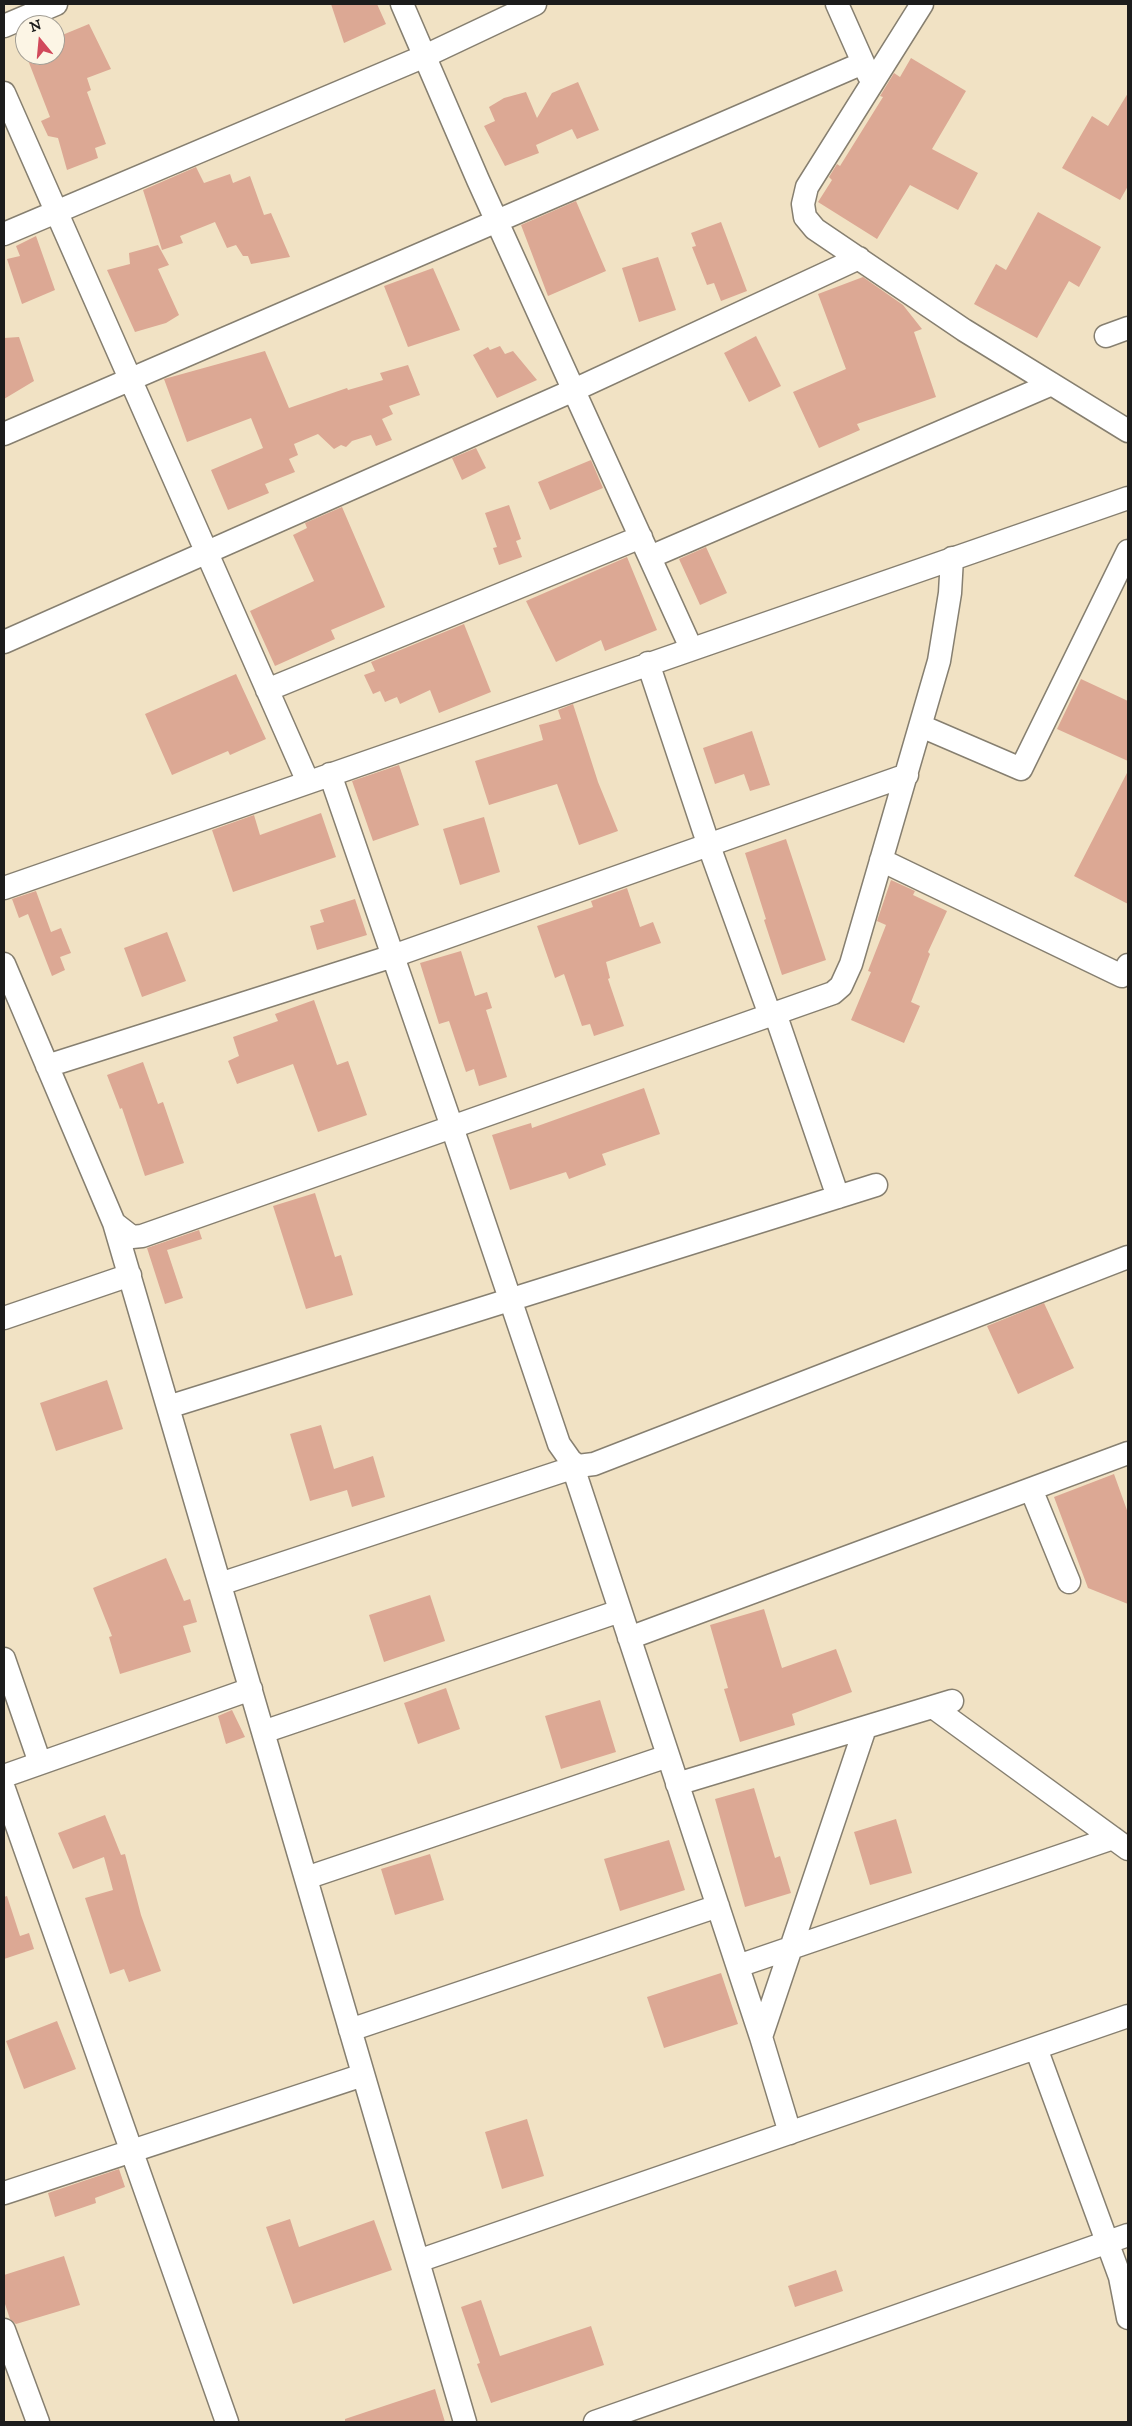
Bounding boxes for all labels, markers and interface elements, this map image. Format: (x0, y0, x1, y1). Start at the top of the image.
north arrow (15, 15, 65, 65)
text: N (28, 16, 44, 37)

